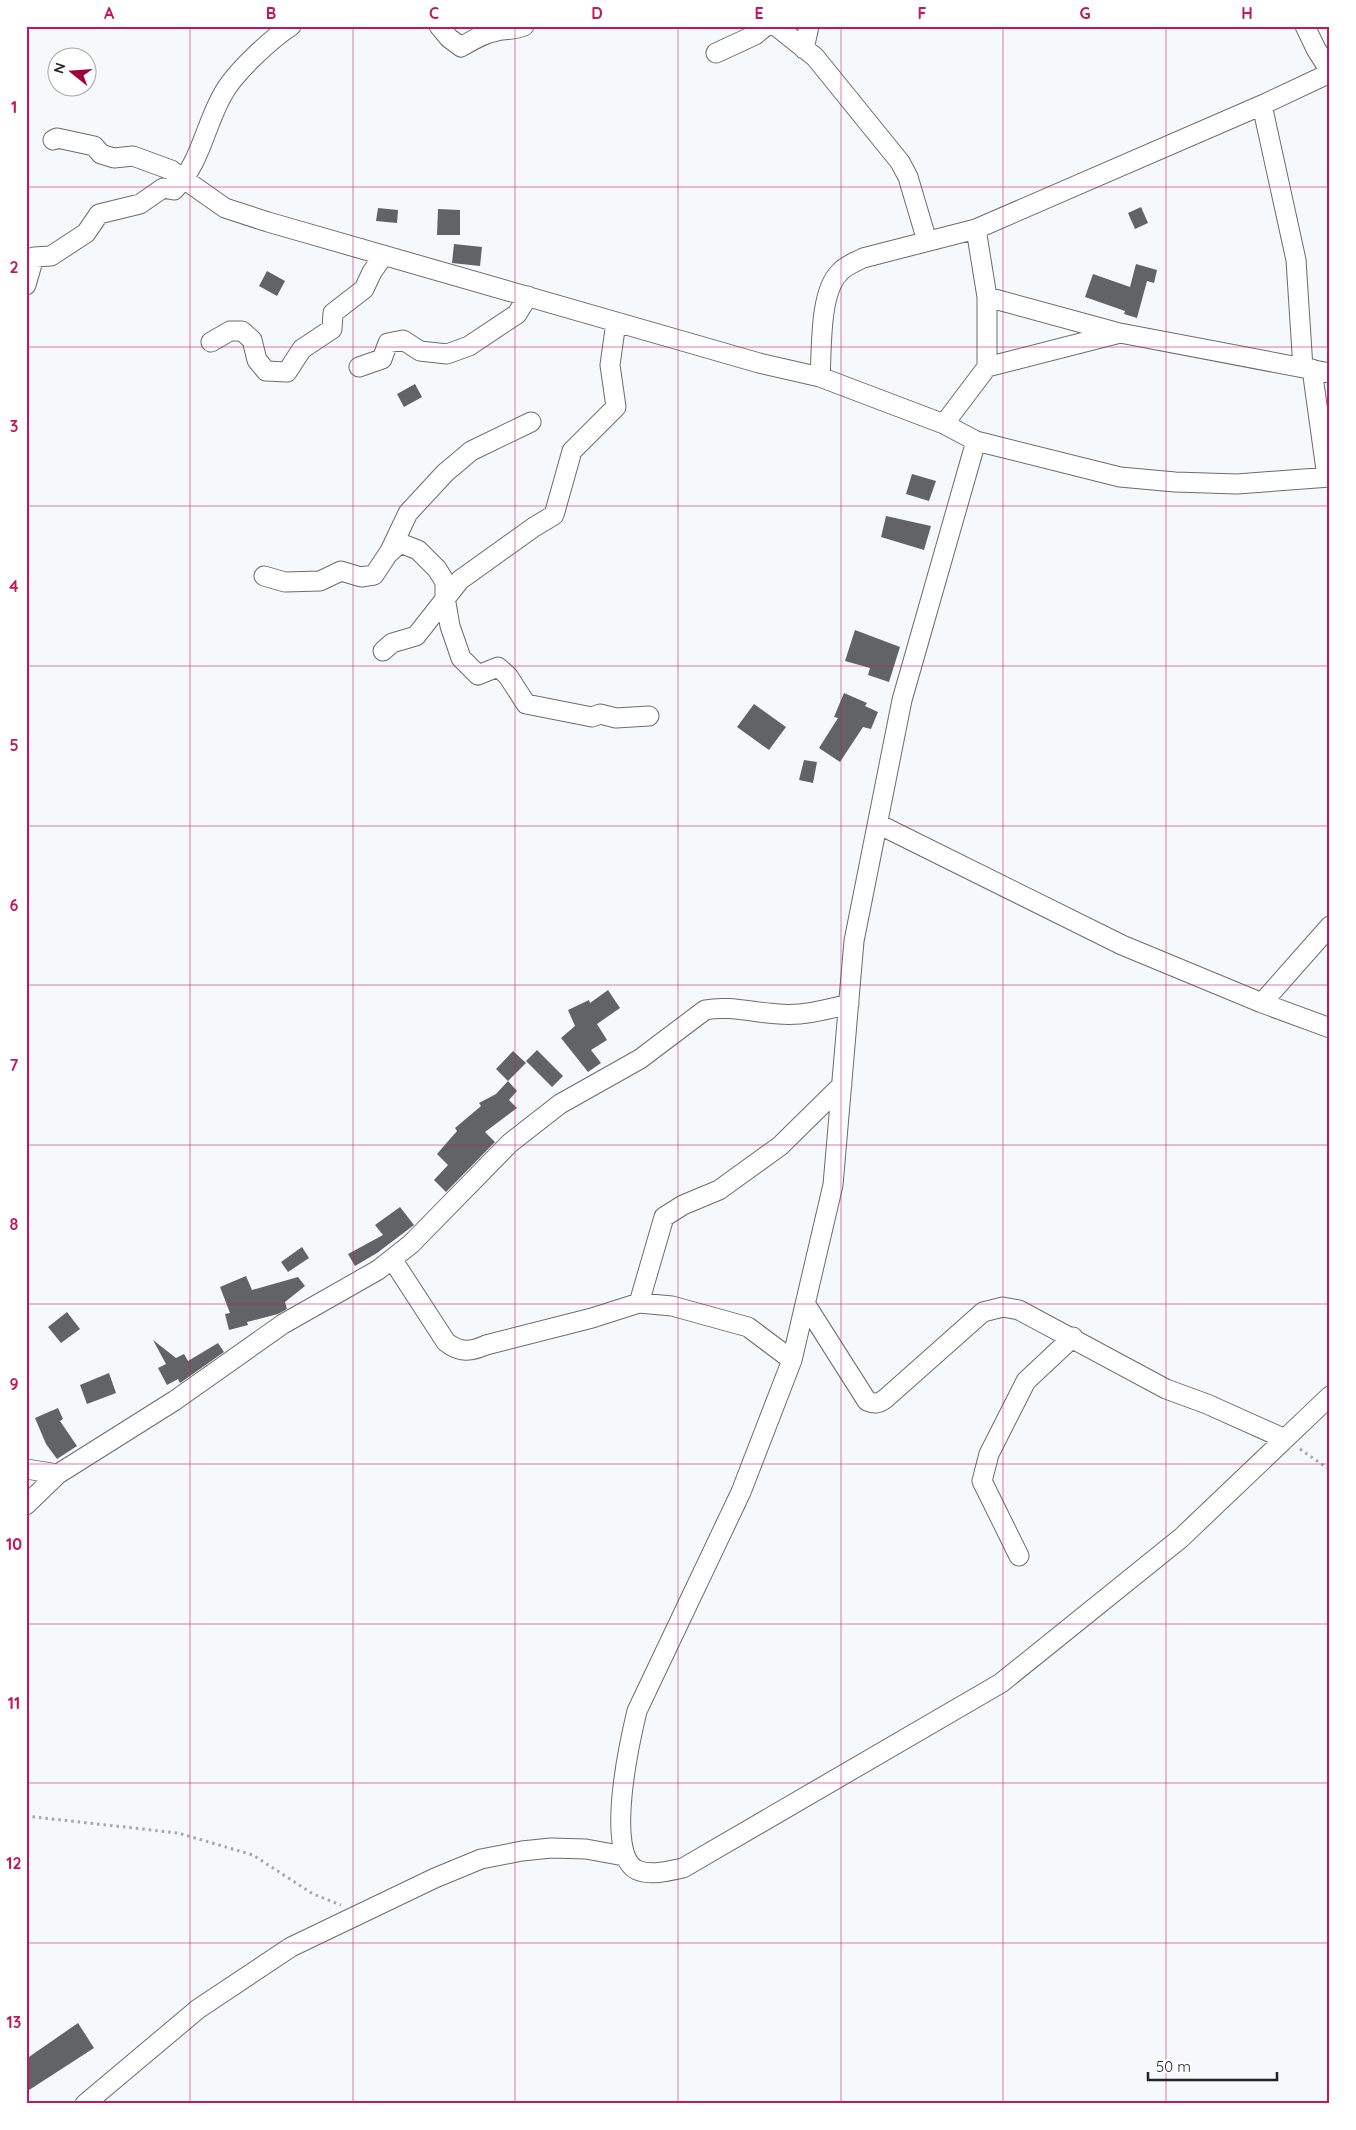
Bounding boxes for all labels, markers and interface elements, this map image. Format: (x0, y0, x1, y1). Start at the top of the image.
text: A (104, 3, 115, 23)
text: B (266, 3, 276, 23)
text: C (429, 3, 439, 23)
text: D (591, 3, 603, 23)
text: E (754, 3, 764, 23)
text: F (918, 3, 927, 23)
text: G (1079, 3, 1091, 23)
text: H (1241, 3, 1253, 23)
north arrow (48, 48, 98, 98)
text: N (49, 61, 70, 76)
text: 1 (11, 97, 17, 117)
text: 2 (9, 257, 19, 277)
text: 3 (10, 416, 18, 436)
text: 4 (9, 576, 19, 596)
text: 5 (9, 735, 19, 755)
text: 6 (10, 895, 19, 915)
text: 7 (10, 1055, 19, 1075)
text: 8 (10, 1214, 19, 1234)
text: 9 (9, 1374, 19, 1394)
text: 10 (6, 1534, 22, 1554)
text: 11 (8, 1693, 20, 1713)
text: 12 (6, 1853, 22, 1873)
text: 13 (7, 2012, 21, 2032)
scale bar (1148, 2050, 1277, 2082)
text: 50 m (1156, 2057, 1191, 2076)

